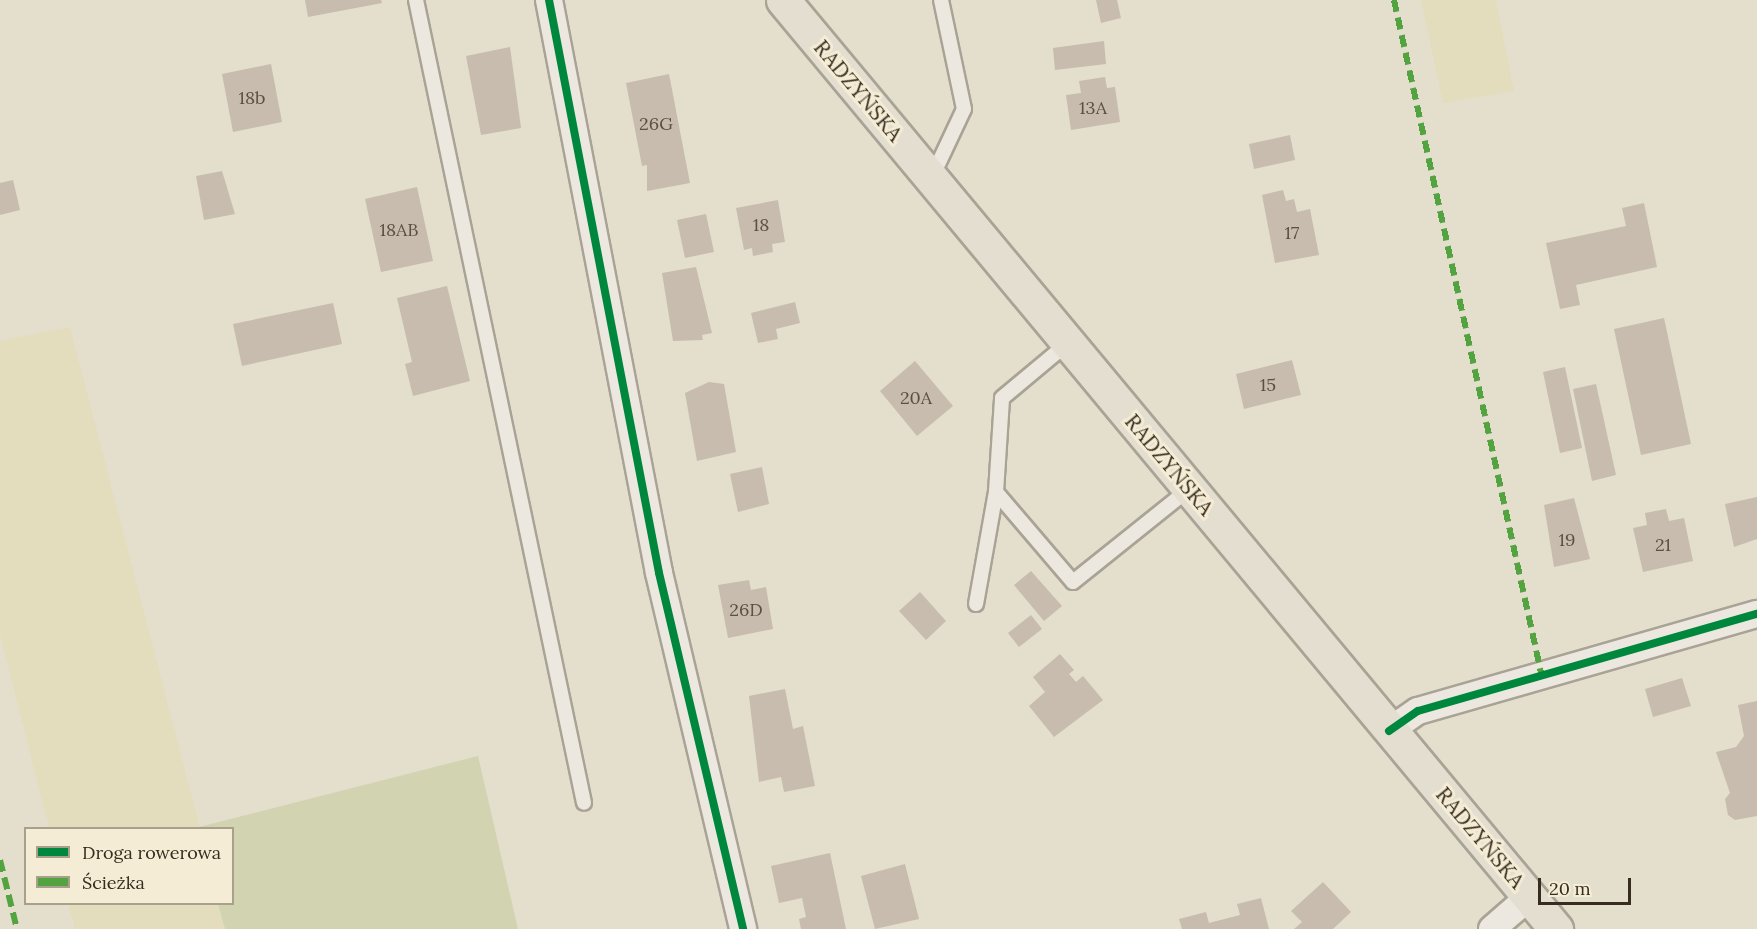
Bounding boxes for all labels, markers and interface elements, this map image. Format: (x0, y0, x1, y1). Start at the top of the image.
street label: RADZYŃSKA (808, 35, 908, 147)
house number: 18b (238, 87, 266, 109)
house number: 13A (1079, 97, 1107, 119)
house number: 26G (639, 113, 673, 135)
house number: 18 (753, 214, 769, 236)
house number: 18AB (379, 219, 419, 241)
house number: 17 (1285, 222, 1299, 244)
house number: 15 (1260, 374, 1276, 396)
house number: 20A (900, 387, 932, 409)
street label: RADZYŃSKA (1119, 409, 1219, 521)
house number: 19 (1559, 529, 1575, 551)
house number: 21 (1655, 534, 1671, 556)
house number: 26D (729, 599, 763, 621)
street label: RADZYŃSKA (1430, 782, 1530, 894)
legend (24, 827, 234, 905)
text: Droga rowerowa (82, 841, 221, 864)
scale bar (1541, 866, 1634, 904)
text: Ścieżka (82, 871, 145, 894)
text: 20 m (1549, 877, 1591, 900)

